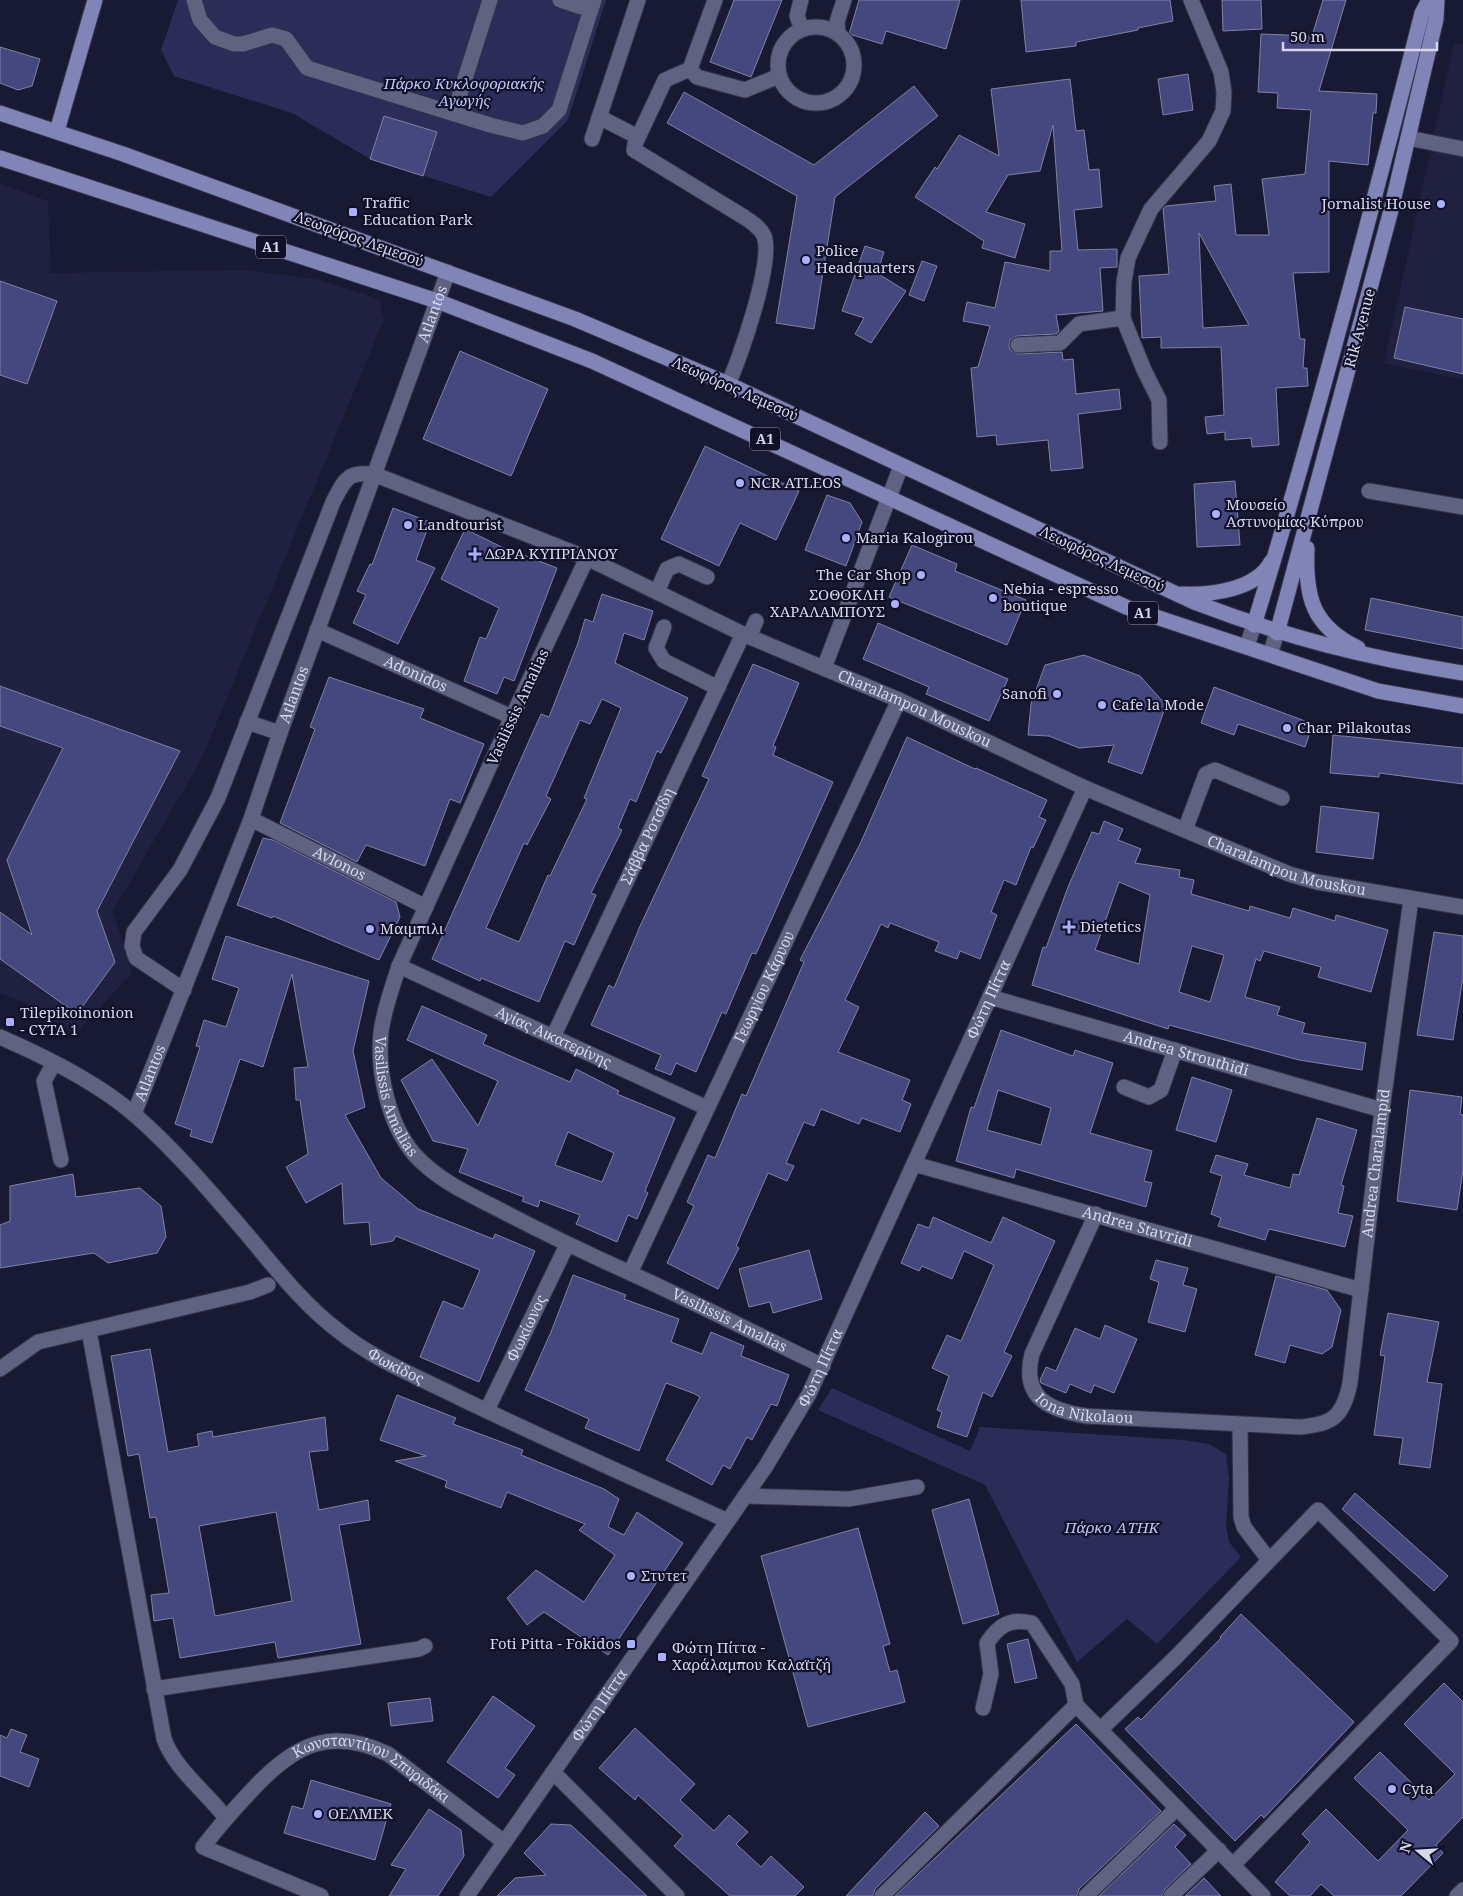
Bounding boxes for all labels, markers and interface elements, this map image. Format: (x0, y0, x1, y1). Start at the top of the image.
scale bar (1283, 20, 1437, 52)
text: 50 m (1290, 26, 1325, 46)
park label: Πάρκο Κυκλοφοριακής Αγωγής (383, 73, 545, 110)
place label: Traffic Education Park (363, 192, 473, 229)
place label: Jornalist House (1321, 193, 1431, 213)
marker: Jornalist House (1435, 198, 1447, 210)
street label: Λεωφόρος Λεμεσού (292, 205, 427, 271)
marker: Traffic Education Park (347, 206, 359, 218)
road number: A1 (256, 236, 286, 258)
place label: Police Headquarters (816, 240, 915, 277)
marker: Police Headquarters (800, 254, 812, 266)
street label: Atlantos (412, 282, 451, 345)
street label: Rik Avenue (1339, 286, 1379, 369)
street label: Λεωφόρος Λεμεσού (669, 351, 802, 425)
road number: A1 (750, 428, 780, 450)
place label: NCR ATLEOS (750, 472, 841, 492)
marker: NCR ATLEOS (734, 477, 746, 489)
place label: Μουσείο Αστυνομίας Κύπρου (1226, 494, 1364, 531)
marker: Μουσείο Αστυνομίας Κύπρου (1210, 508, 1222, 520)
place label: Landtourist (418, 514, 502, 534)
marker: Landtourist (402, 519, 414, 531)
street label: Λεωφόρος Λεμεσού (1036, 520, 1168, 596)
place label: Maria Kalogirou (856, 527, 974, 547)
marker: Maria Kalogirou (840, 532, 852, 544)
place label: ΔΩΡΑ ΚΥΠΡΙΑΝΟΥ (485, 543, 618, 563)
marker: ΔΩΡΑ ΚΥΠΡΙΑΝΟΥ (469, 548, 481, 560)
place label: The Car Shop (816, 564, 911, 584)
marker: The Car Shop (915, 569, 927, 581)
place label: Nebia - espresso boutique (1003, 578, 1119, 615)
place label: ΣΟΘΟΚΛΗ ΧΑΡΑΛΑΜΠΟΥΣ (770, 584, 885, 621)
marker: Nebia - espresso boutique (987, 592, 999, 604)
marker: ΣΟΘΟΚΛΗ ΧΑΡΑΛΑΜΠΟΥΣ (889, 598, 901, 610)
road number: A1 (1128, 602, 1158, 624)
street label: Vasilissis Amalias (482, 645, 553, 768)
street label: Adonidos (381, 650, 451, 696)
street label: Atlantos (274, 663, 313, 726)
street label: Charalampou Mouskou (835, 664, 995, 751)
place label: Sanofi (1002, 683, 1047, 703)
marker: Sanofi (1051, 688, 1063, 700)
place label: Cafe la Mode (1112, 694, 1204, 714)
marker: Cafe la Mode (1096, 699, 1108, 711)
place label: Char. Pilakoutas (1297, 717, 1411, 737)
marker: Char. Pilakoutas (1281, 722, 1293, 734)
street label: Σάββα Ροτσίδη (615, 784, 678, 887)
street label: Charalampou Mouskou (1204, 830, 1368, 899)
street label: Avlonos (310, 841, 370, 884)
place label: Dietetics (1080, 916, 1141, 936)
place label: Μαιμπιλι (380, 918, 444, 938)
marker: Dietetics (1062, 920, 1076, 934)
marker: Μαιμπιλι (364, 923, 376, 935)
street label: Γεωργίου Κάρυου (728, 927, 798, 1046)
street label: Φώτη Πίττα (961, 956, 1015, 1042)
street label: Αγίας Αικατερίνης (493, 1001, 615, 1072)
place label: Tilepikoinonion - CYTA 1 (20, 1002, 134, 1039)
marker: Tilepikoinonion - CYTA 1 (4, 1016, 16, 1028)
street label: Andrea Strouthidi (1121, 1025, 1251, 1080)
street label: Vasilissis Amalias (371, 1036, 423, 1160)
street label: Atlantos (129, 1041, 170, 1104)
street label: Andrea Charalampid (1356, 1087, 1394, 1239)
street label: Andrea Stavridi (1080, 1201, 1195, 1251)
street label: Vasilissis Amalias (669, 1283, 791, 1356)
street label: Φωκίωνος (501, 1291, 550, 1364)
street label: Φώτη Πίττα (792, 1325, 847, 1411)
street label: Φωκίδος (364, 1342, 428, 1388)
street label: Iona Nikolaou (1031, 1388, 1134, 1427)
park label: Πάρκο ΑΤΗΚ (1063, 1517, 1161, 1537)
place label: Στυτετ (641, 1565, 688, 1585)
marker: Στυτετ (625, 1570, 637, 1582)
place label: Foti Pitta - Fokidos (490, 1633, 621, 1653)
place label: Φώτη Πίττα - Χαράλαμπου Καλαϊτζή (672, 1637, 831, 1674)
marker: Foti Pitta - Fokidos (625, 1638, 637, 1650)
marker: Φώτη Πίττα - Χαράλαμπου Καλαϊτζή (656, 1651, 668, 1663)
street label: Φώτη Πίττα (566, 1664, 631, 1745)
street label: Κωνσταντίνου Σπυριδάκι (288, 1730, 455, 1807)
place label: Cyta (1402, 1778, 1433, 1798)
marker: Cyta (1386, 1783, 1398, 1795)
place label: ΟΕΛΜΕΚ (328, 1803, 394, 1823)
marker: ΟΕΛΜΕΚ (312, 1808, 324, 1820)
north arrow (1393, 1826, 1443, 1876)
text: N (1394, 1839, 1416, 1855)

